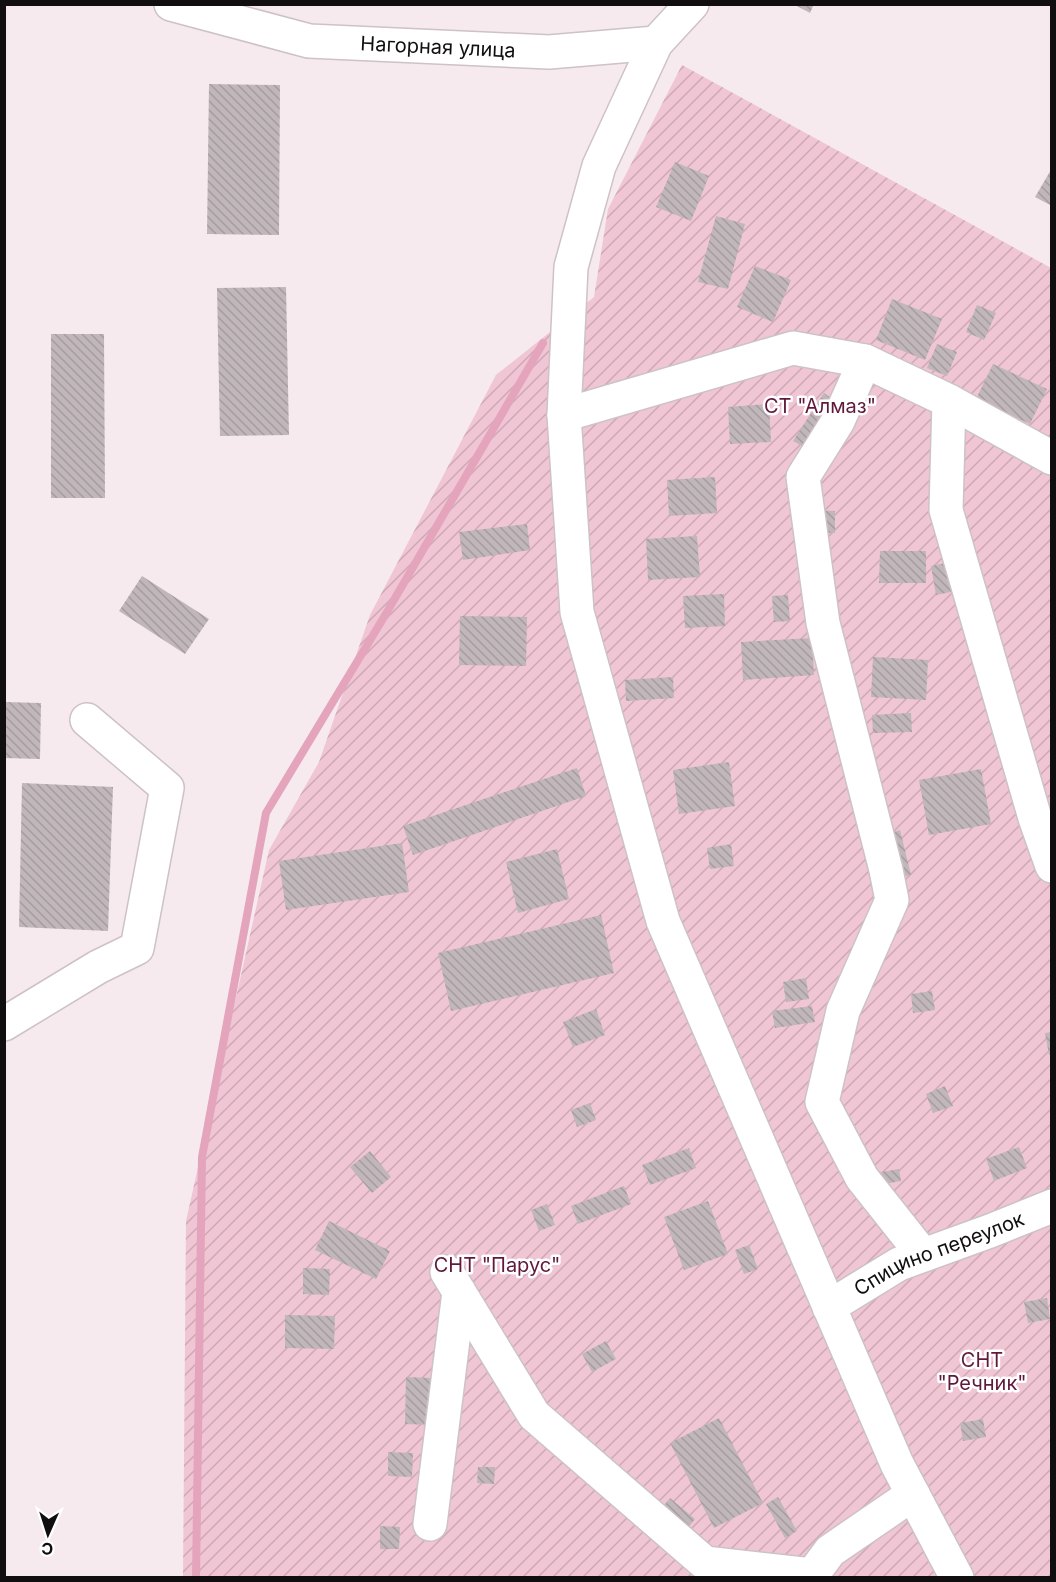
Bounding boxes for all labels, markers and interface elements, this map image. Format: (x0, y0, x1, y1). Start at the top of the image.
street label: Нагорная улица (360, 31, 516, 62)
park label: СТ "Алмаз" (764, 394, 876, 418)
street label: Спицино переулок (850, 1206, 1028, 1301)
park label: СНТ "Парус" (434, 1253, 560, 1277)
park label: СНТ "Речник" (937, 1348, 1027, 1395)
north arrow (18, 1504, 78, 1564)
text: С (41, 1539, 54, 1559)

